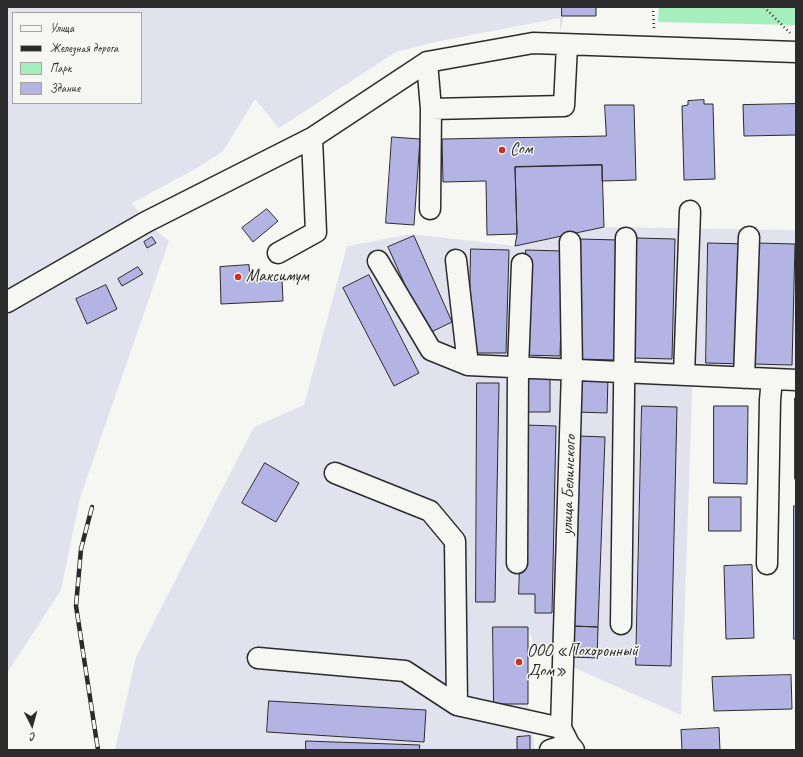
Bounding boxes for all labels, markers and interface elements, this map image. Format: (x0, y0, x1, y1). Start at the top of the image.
legend (12, 12, 142, 104)
text: Улица (50, 20, 74, 36)
text: Железная дорога (50, 40, 118, 56)
text: Парк (50, 60, 71, 76)
text: Здание (50, 80, 80, 96)
place label: Сом (510, 140, 533, 160)
marker: Сом (497, 145, 507, 155)
place label: Максимум (246, 267, 309, 287)
marker: Максимум (233, 272, 243, 282)
street label: улица Белинского (557, 434, 581, 536)
place label: ООО «Похоронный Дом» (527, 642, 638, 682)
marker: ООО «Похоронный Дом» (514, 657, 524, 667)
north arrow (12, 705, 52, 745)
text: С (30, 730, 37, 744)

